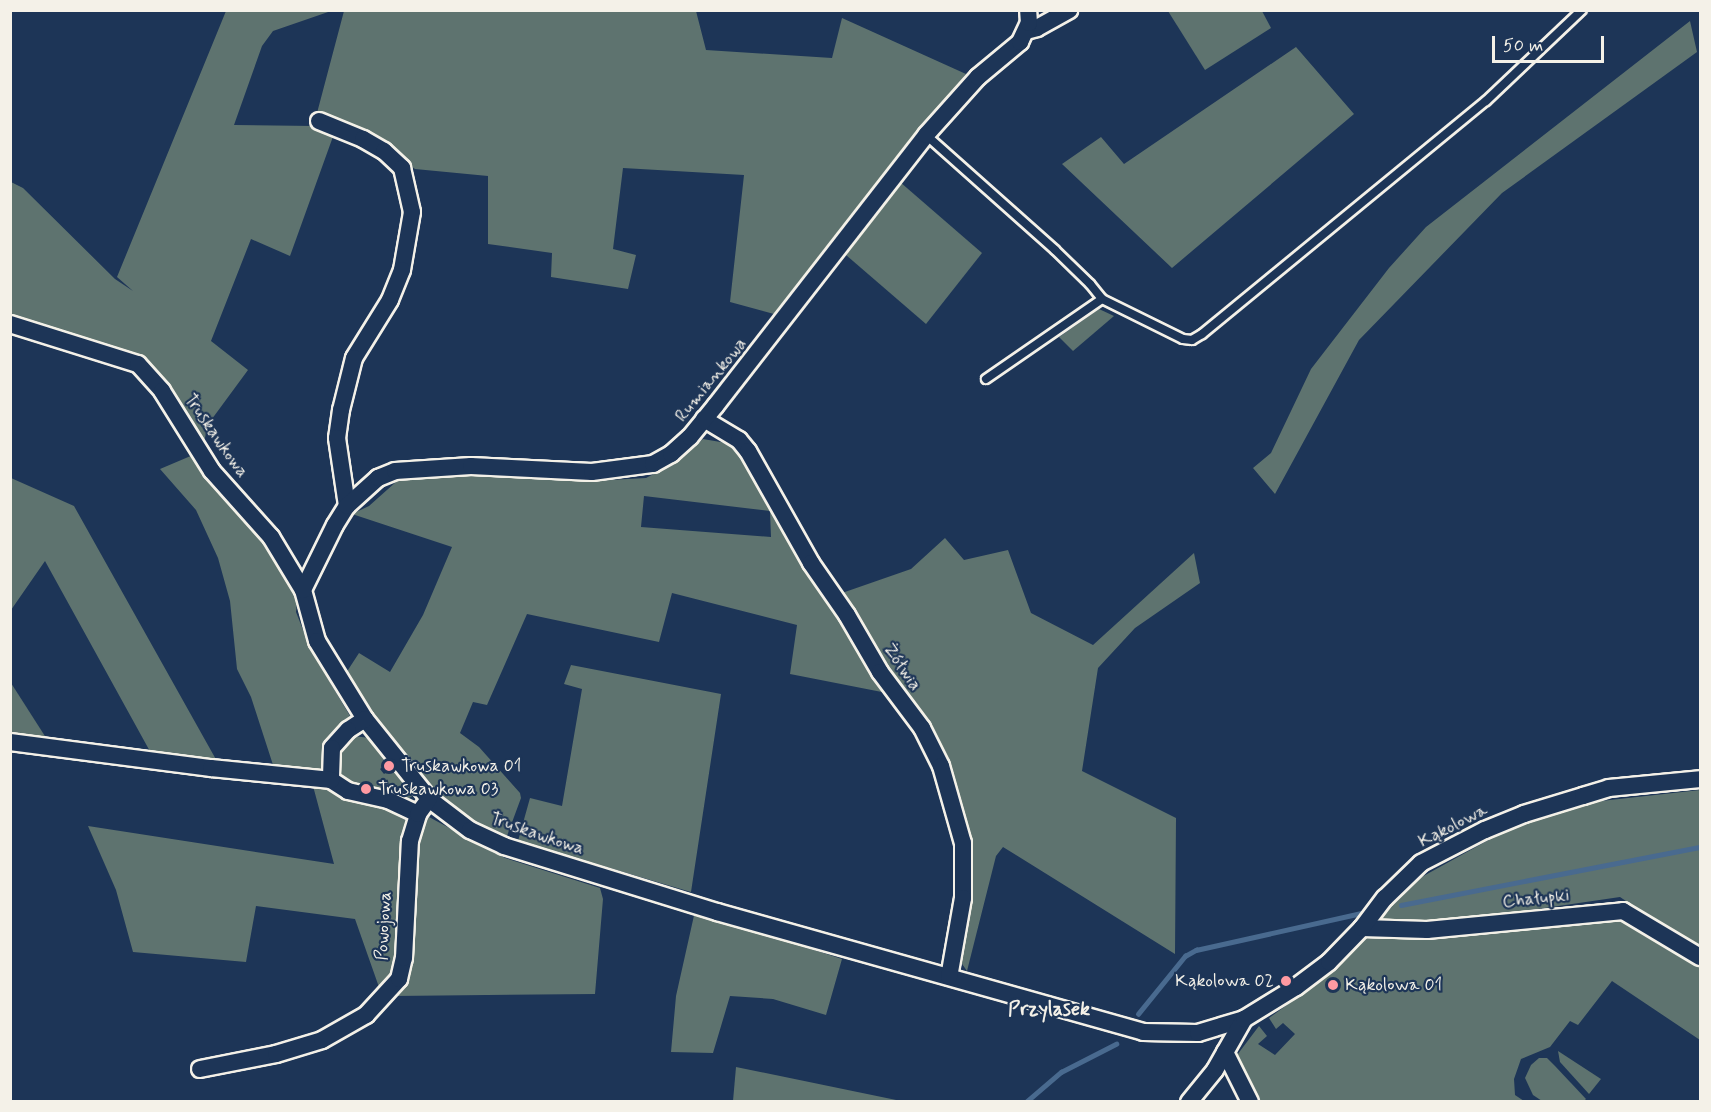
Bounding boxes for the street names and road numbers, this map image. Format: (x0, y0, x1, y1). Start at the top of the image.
street label: Rumiankowa (671, 334, 751, 426)
street label: Truskawkowa (179, 390, 253, 482)
street label: Żółwia (878, 639, 926, 695)
street label: Kąkolowa (1415, 799, 1491, 853)
street label: Truskawkowa (487, 808, 587, 860)
street label: Chałupki (1501, 885, 1571, 913)
street label: Powojowa (371, 891, 397, 961)

